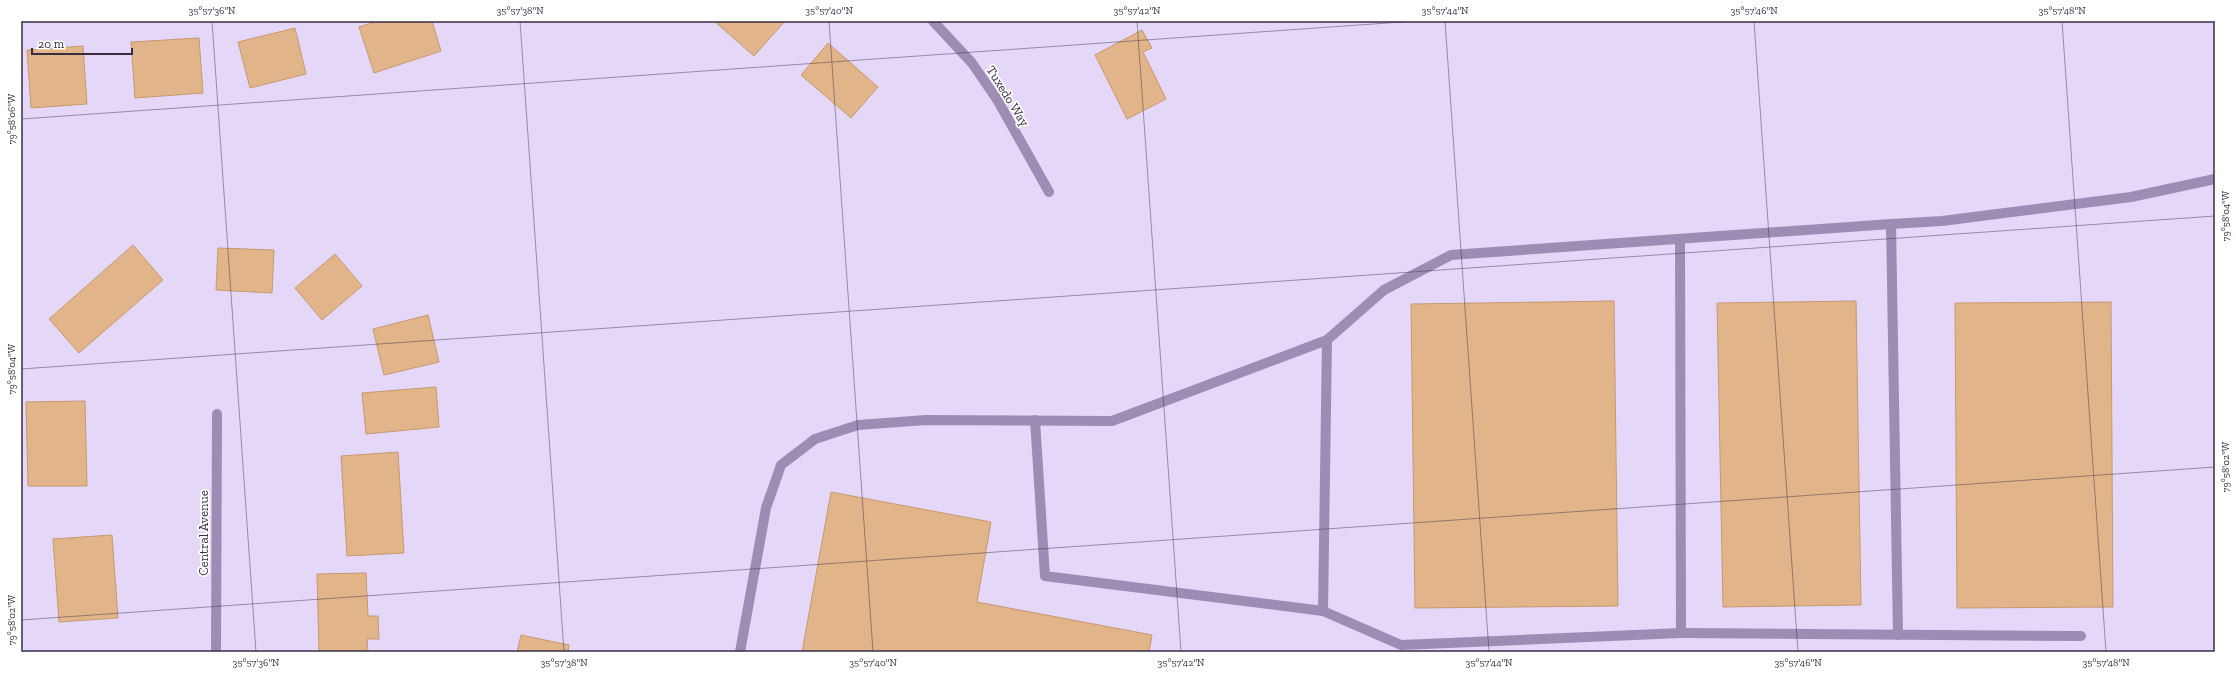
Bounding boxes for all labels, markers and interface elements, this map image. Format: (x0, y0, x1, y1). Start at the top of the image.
text: 35°57'36"N (189, 5, 236, 17)
text: 35°57'38"N (496, 5, 544, 17)
text: 35°57'40"N (805, 5, 853, 17)
text: 35°57'42"N (1114, 5, 1161, 17)
text: 35°57'44"N (1422, 5, 1469, 17)
text: 35°57'46"N (1730, 5, 1778, 17)
text: 35°57'48"N (2038, 5, 2086, 17)
scale bar (32, 30, 132, 56)
text: 20 m (38, 37, 65, 51)
street label: Tuxedo Way (983, 63, 1033, 129)
text: 79°58'06"W (6, 93, 18, 144)
text: 79°58'04"W (2220, 190, 2232, 241)
text: 79°58'04"W (6, 343, 18, 394)
text: 79°58'02"W (2220, 441, 2232, 492)
street label: Central Avenue (196, 490, 211, 576)
text: 79°58'02"W (6, 594, 18, 645)
text: 35°57'36"N (233, 657, 280, 669)
text: 35°57'38"N (540, 657, 588, 669)
text: 35°57'40"N (849, 657, 897, 669)
text: 35°57'42"N (1158, 657, 1205, 669)
text: 35°57'44"N (1466, 657, 1513, 669)
text: 35°57'46"N (1774, 657, 1822, 669)
text: 35°57'48"N (2082, 657, 2130, 669)

